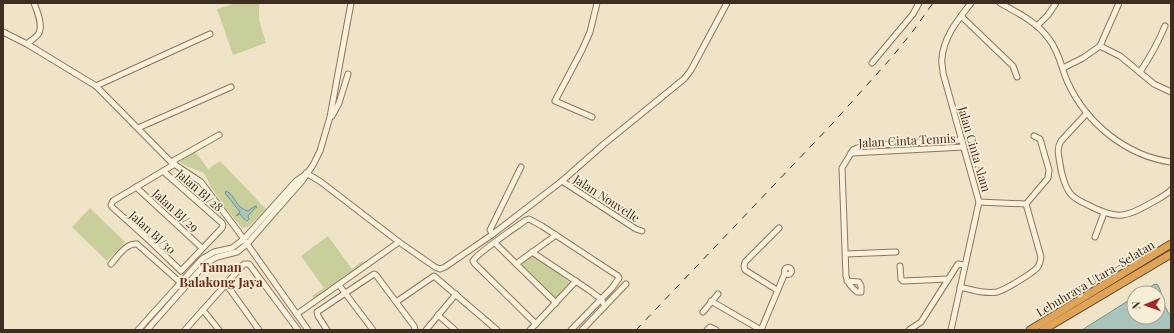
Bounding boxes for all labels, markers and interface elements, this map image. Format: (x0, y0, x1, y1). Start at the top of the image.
street label: Jalan Cinta Alam (955, 103, 995, 194)
street label: Jalan Cinta Tennis (857, 129, 956, 151)
street label: Jalan BJ/28 (173, 165, 227, 215)
street label: Jalan Nouvelle (570, 170, 643, 225)
street label: Jalan BJ/29 (149, 184, 202, 235)
street label: Jalan BJ/30 (126, 206, 180, 257)
street label: Lebuhraya Utara–Selatan (1033, 236, 1157, 320)
district label: Taman Balakong Jaya (179, 258, 263, 290)
north arrow (1126, 285, 1166, 325)
text: N (1128, 301, 1143, 310)

